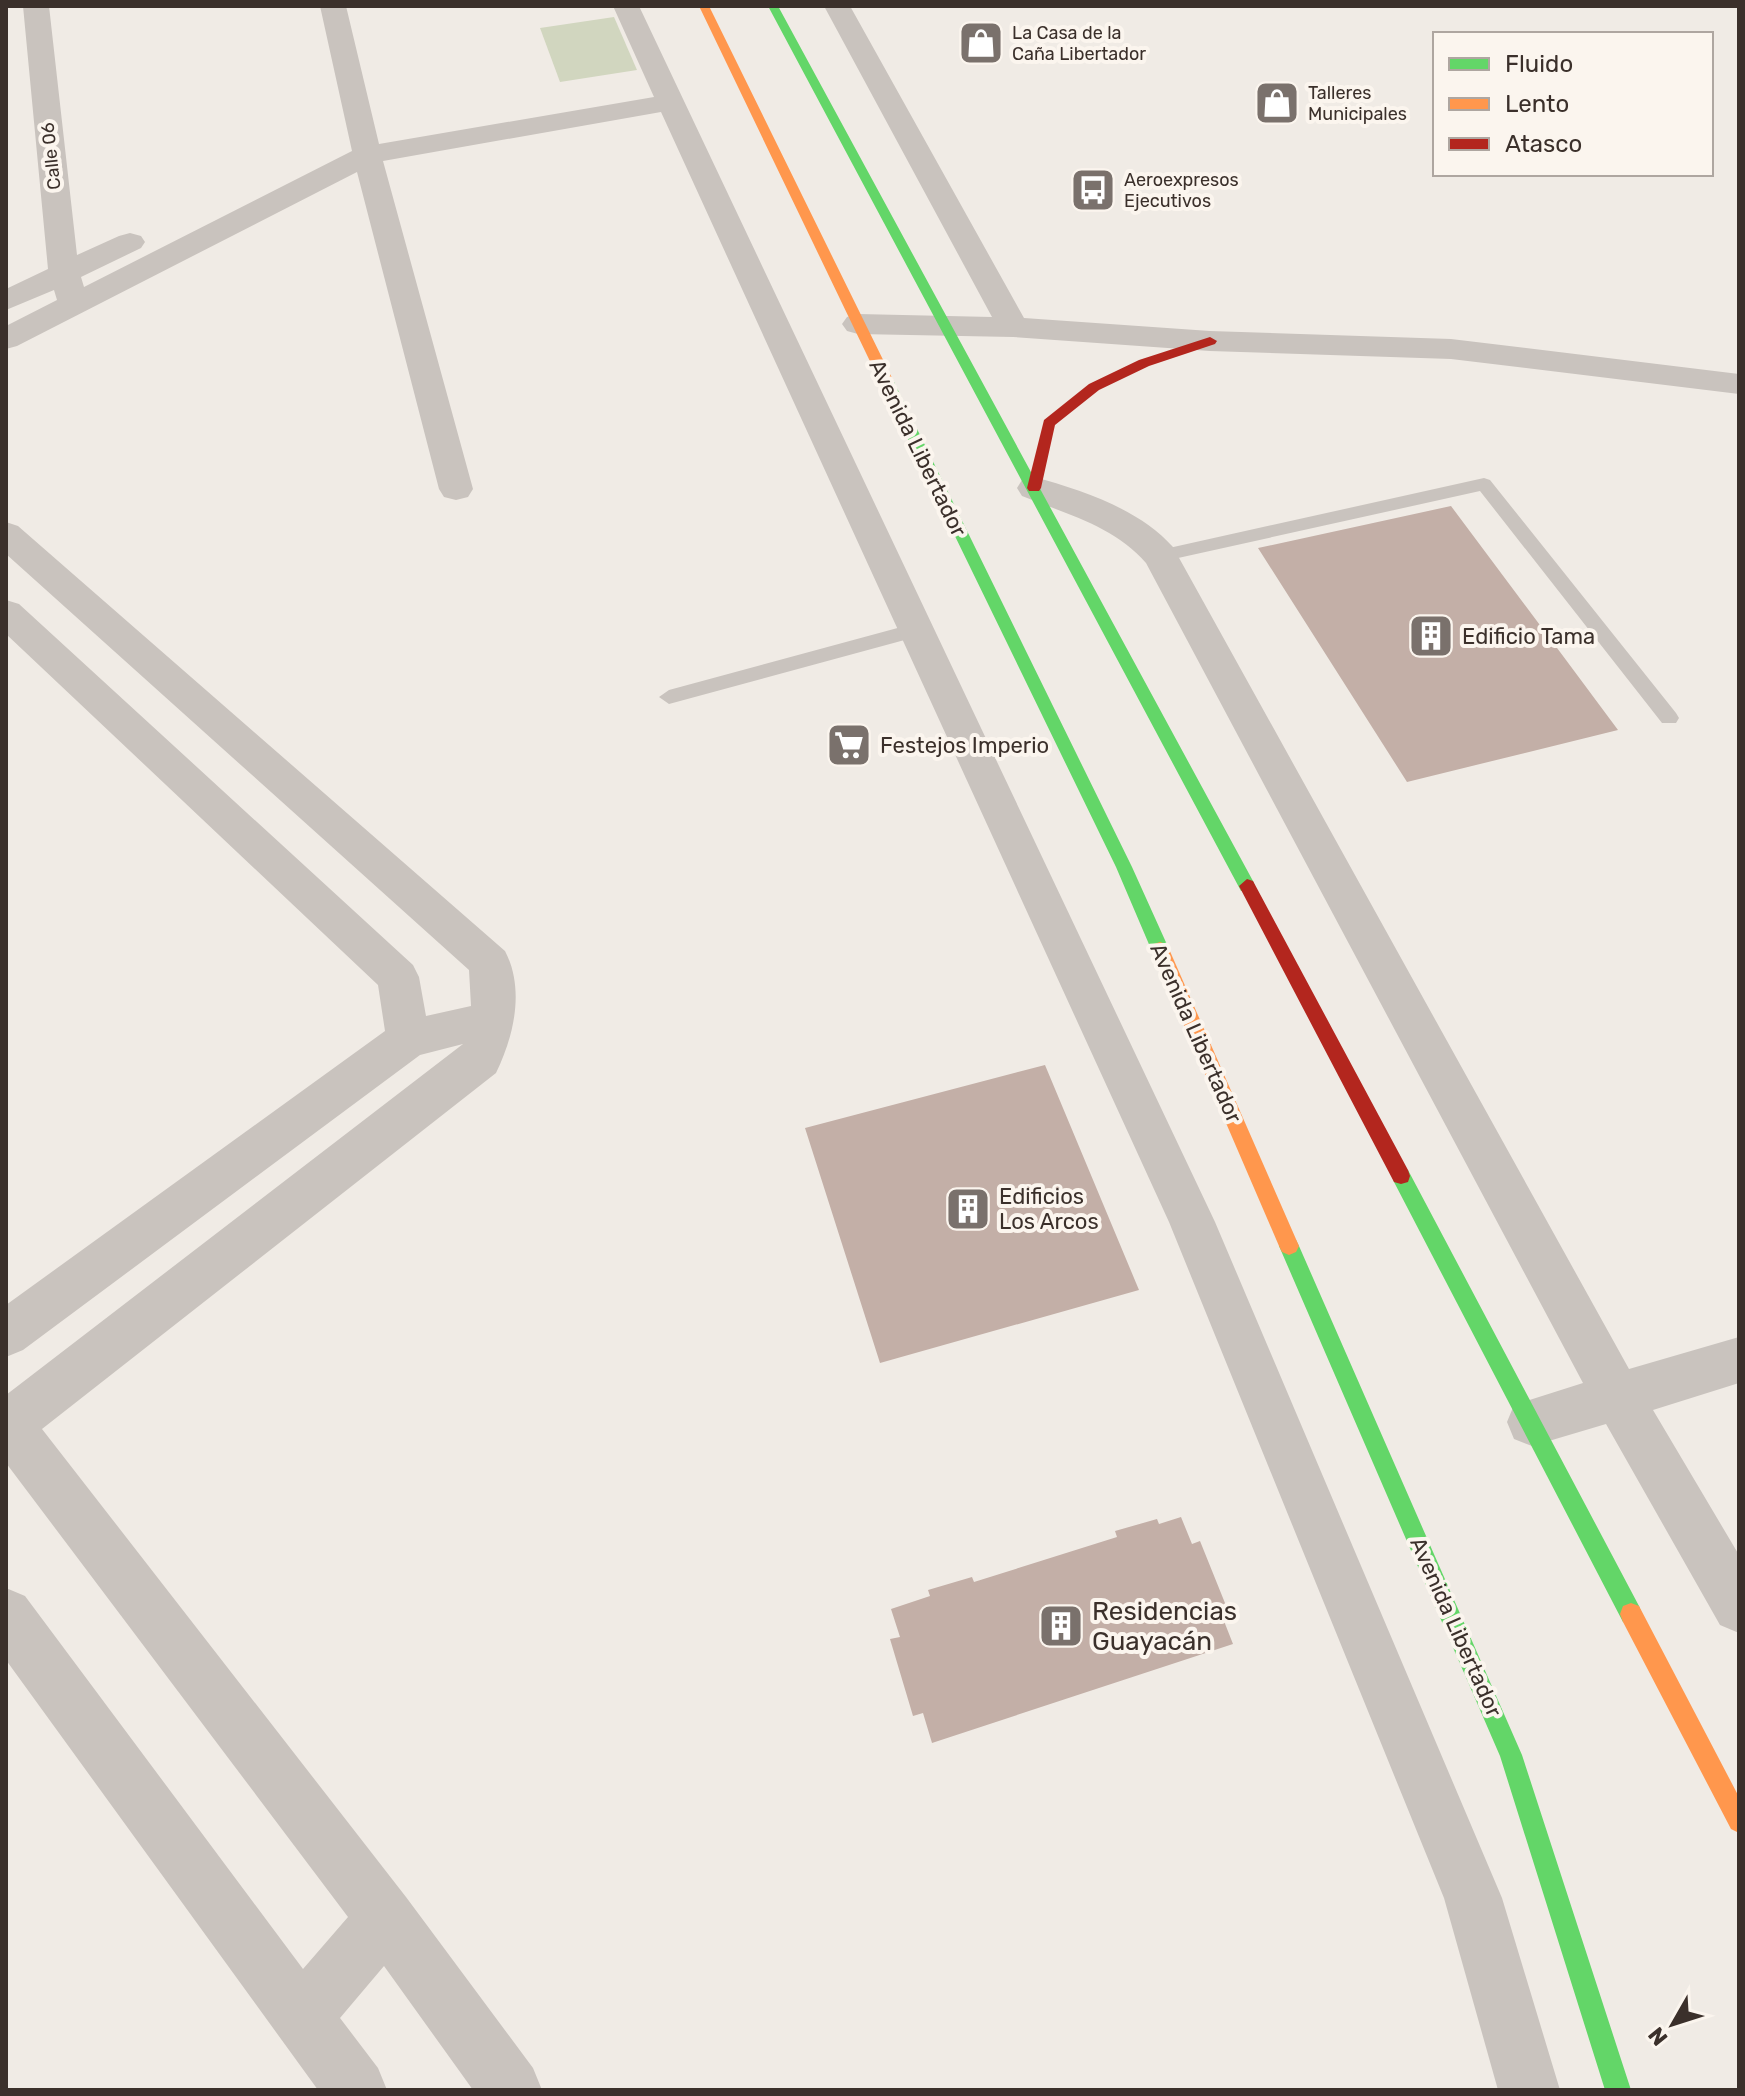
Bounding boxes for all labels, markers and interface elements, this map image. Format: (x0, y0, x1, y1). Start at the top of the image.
shop icon: La Casa de la Caña Libertador (957, 19, 1005, 67)
place label: La Casa de la Caña Libertador (1012, 22, 1146, 65)
legend (1433, 32, 1713, 176)
text: Fluido (1505, 50, 1573, 78)
shop icon: Talleres Municipales (1253, 79, 1301, 127)
place label: Talleres Municipales (1308, 82, 1407, 125)
text: Lento (1505, 90, 1569, 118)
street label: Calle 06 (37, 121, 65, 191)
text: Atasco (1505, 130, 1582, 158)
bus stop icon: Aeroexpresos Ejecutivos (1069, 166, 1117, 214)
place label: Aeroexpresos Ejecutivos (1124, 169, 1239, 212)
street label: Avenida Libertador (863, 355, 973, 542)
building icon: Edificio Tama (1407, 612, 1455, 660)
place label: Edificio Tama (1462, 623, 1595, 650)
supermarket icon: Festejos Imperio (825, 721, 873, 769)
place label: Festejos Imperio (880, 732, 1049, 759)
street label: Avenida Libertador (1144, 939, 1248, 1128)
place label: Edificios Los Arcos (999, 1183, 1099, 1235)
building icon: Edificios Los Arcos (944, 1185, 992, 1233)
street label: Avenida Libertador (1404, 1533, 1508, 1722)
place label: Residencias Guayacán (1092, 1596, 1237, 1657)
building icon: Residencias Guayacán (1037, 1602, 1085, 1650)
north arrow (1633, 1984, 1713, 2064)
text: N (1642, 2022, 1673, 2051)

